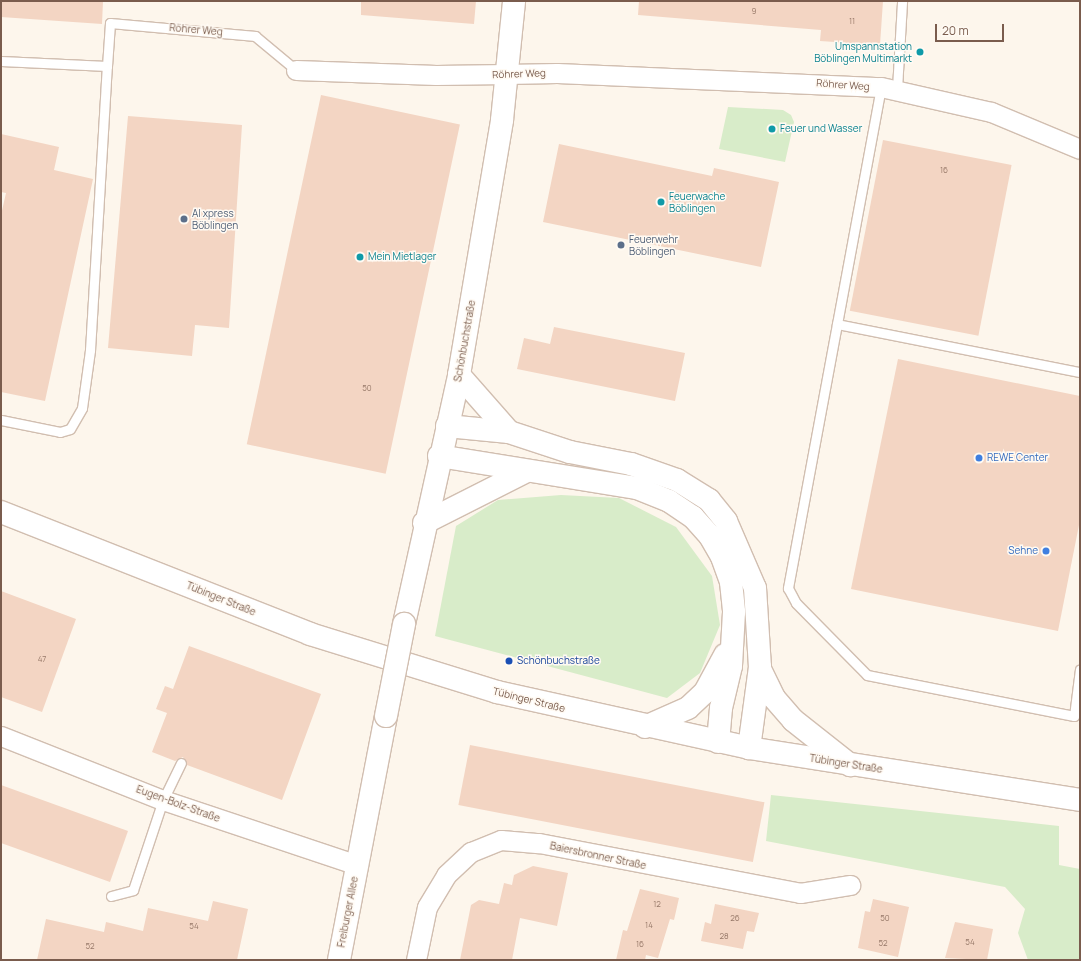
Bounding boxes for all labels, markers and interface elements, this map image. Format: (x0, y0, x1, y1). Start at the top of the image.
house number: 9 (752, 6, 756, 16)
house number: 11 (849, 16, 855, 26)
scale bar (937, 16, 1006, 42)
street label: Röhrer Weg (169, 22, 223, 38)
text: 20 m (942, 22, 969, 39)
place label: Umspannstation Böblingen Multimarkt (814, 40, 912, 64)
marker: Umspannstation Böblingen Multimarkt (915, 47, 925, 57)
street label: Röhrer Weg (492, 67, 546, 81)
street label: Röhrer Weg (816, 77, 870, 93)
place label: Feuer und Wasser (780, 123, 862, 135)
marker: Feuer und Wasser (767, 124, 777, 134)
house number: 16 (940, 165, 948, 175)
place label: Feuerwache Böblingen (669, 190, 725, 214)
marker: Feuerwache Böblingen (656, 197, 666, 207)
place label: AI xpress Böblingen (192, 207, 238, 230)
marker: AI xpress Böblingen (179, 214, 189, 224)
place label: Feuerwehr Böblingen (629, 233, 678, 256)
marker: Feuerwehr Böblingen (616, 240, 626, 250)
place label: Mein Mietlager (368, 251, 436, 263)
marker: Mein Mietlager (355, 252, 365, 262)
street label: Schönbuchstraße (452, 299, 478, 383)
house number: 50 (362, 383, 372, 393)
place label: REWE Center (987, 452, 1048, 464)
marker: REWE Center (974, 453, 984, 463)
place label: Sehne (1008, 545, 1038, 557)
marker: Sehne (1041, 546, 1051, 556)
street label: Tübinger Straße (184, 580, 258, 618)
house number: 47 (38, 654, 46, 664)
place label: Schönbuchstraße (517, 655, 600, 667)
marker: Schönbuchstraße (504, 656, 514, 666)
street label: Tübinger Straße (492, 685, 566, 715)
street label: Tübinger Straße (809, 752, 883, 776)
street label: Eugen-Bolz-Straße (134, 783, 222, 825)
street label: Baiersbronner Straße (549, 840, 647, 872)
street label: Freiburger Allee (335, 875, 361, 949)
house number: 12 (653, 899, 661, 909)
house number: 26 (730, 913, 740, 923)
house number: 50 (880, 913, 890, 923)
house number: 14 (645, 920, 653, 930)
house number: 54 (189, 921, 199, 931)
house number: 28 (719, 931, 729, 941)
house number: 54 (965, 937, 975, 947)
house number: 52 (879, 938, 887, 948)
house number: 16 (636, 939, 644, 949)
house number: 52 (86, 941, 94, 951)

